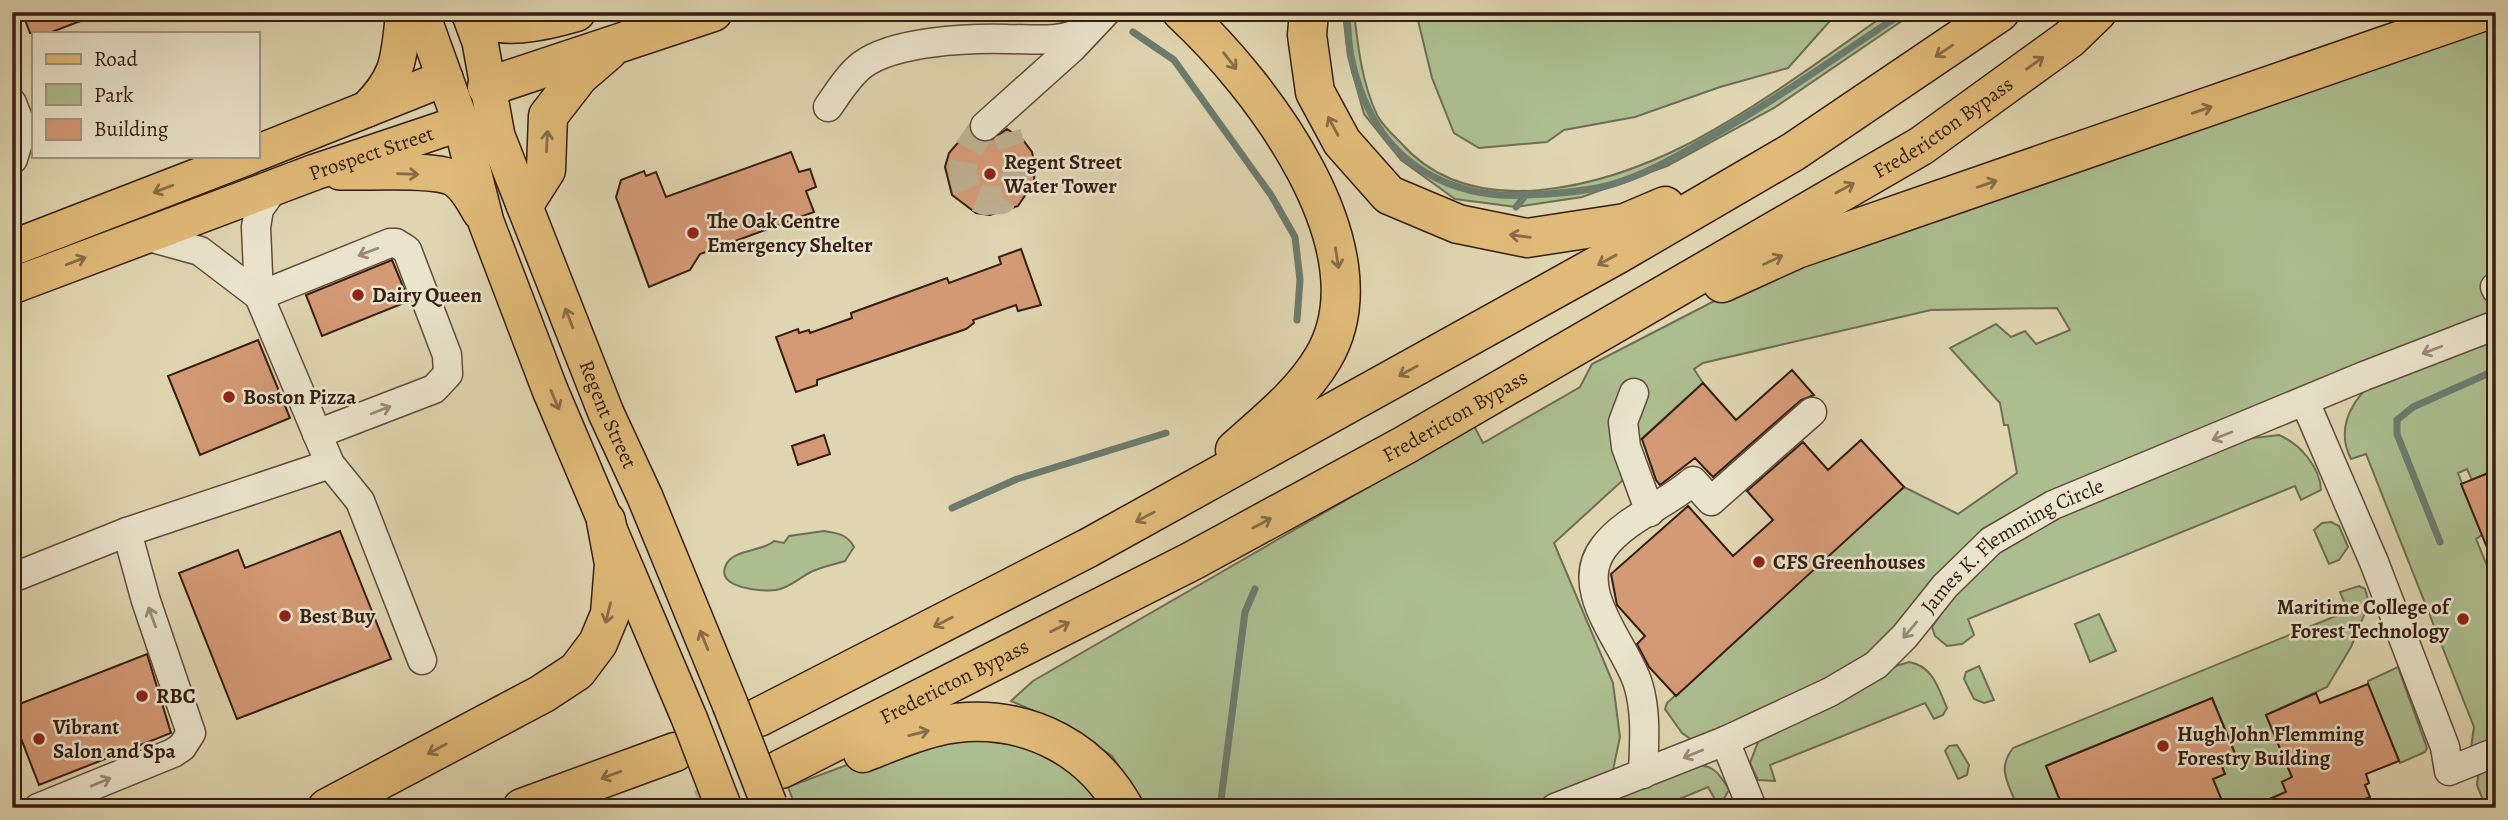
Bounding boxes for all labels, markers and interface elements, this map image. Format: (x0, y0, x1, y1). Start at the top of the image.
legend (32, 32, 259, 158)
one-way arrow (1935, 44, 1954, 58)
text: Road (94, 45, 138, 73)
one-way arrow (1223, 51, 1238, 69)
one-way arrow (2025, 56, 2044, 71)
street label: Fredericton Bypass (1868, 70, 2019, 185)
text: Park (94, 81, 134, 109)
one-way arrow (2191, 103, 2213, 115)
text: Building (94, 115, 169, 143)
one-way arrow (1326, 116, 1339, 137)
street label: Prospect Street (305, 119, 437, 187)
one-way arrow (540, 129, 553, 152)
place label: Regent Street Water Tower (1003, 148, 1122, 200)
marker: Regent Street Water Tower (982, 166, 998, 182)
one-way arrow (396, 167, 419, 180)
one-way arrow (1976, 177, 1998, 190)
one-way arrow (1835, 181, 1855, 195)
one-way arrow (153, 184, 175, 197)
place label: The Oak Centre Emergency Shelter (707, 207, 873, 259)
marker: The Oak Centre Emergency Shelter (685, 225, 701, 241)
one-way arrow (1509, 229, 1532, 242)
one-way arrow (358, 246, 380, 259)
one-way arrow (1331, 247, 1344, 269)
one-way arrow (1597, 253, 1617, 267)
one-way arrow (1762, 253, 1783, 266)
one-way arrow (64, 254, 86, 267)
place label: Dairy Queen (372, 281, 482, 309)
marker: Dairy Queen (350, 287, 366, 303)
one-way arrow (562, 307, 575, 329)
one-way arrow (2422, 344, 2443, 357)
street label: Regent Street (572, 356, 644, 473)
street label: Fredericton Bypass (1377, 363, 1533, 469)
one-way arrow (1398, 365, 1419, 378)
place label: Boston Pizza (243, 383, 357, 411)
one-way arrow (549, 388, 562, 410)
marker: Boston Pizza (221, 389, 237, 405)
one-way arrow (370, 402, 391, 415)
one-way arrow (2211, 430, 2233, 443)
street label: James K. Flemming Circle (1914, 472, 2108, 619)
one-way arrow (1135, 511, 1156, 524)
one-way arrow (1251, 516, 1272, 529)
place label: CFS Greenhouses (1773, 548, 1926, 576)
marker: CFS Greenhouses (1751, 554, 1767, 570)
place label: Maritime College of Forest Technology (2277, 593, 2452, 645)
one-way arrow (601, 601, 614, 623)
place label: Best Buy (299, 602, 377, 630)
one-way arrow (145, 607, 157, 629)
marker: Best Buy (277, 608, 293, 624)
marker: Maritime College of Forest Technology (2455, 611, 2471, 627)
one-way arrow (933, 616, 954, 630)
one-way arrow (1049, 620, 1070, 634)
one-way arrow (1902, 621, 1918, 639)
one-way arrow (697, 630, 710, 652)
street label: Fredericton Bypass (875, 632, 1033, 731)
place label: RBC (156, 682, 196, 710)
marker: RBC (134, 688, 150, 704)
place label: Vibrant Salon and Spa (52, 713, 176, 765)
place label: Hugh John Flemming Forestry Building (2177, 720, 2364, 772)
one-way arrow (907, 726, 930, 739)
marker: Vibrant Salon and Spa (31, 731, 47, 747)
marker: Hugh John Flemming Forestry Building (2155, 738, 2171, 754)
one-way arrow (428, 743, 448, 757)
one-way arrow (1683, 748, 1705, 761)
one-way arrow (600, 770, 622, 783)
one-way arrow (90, 775, 112, 788)

